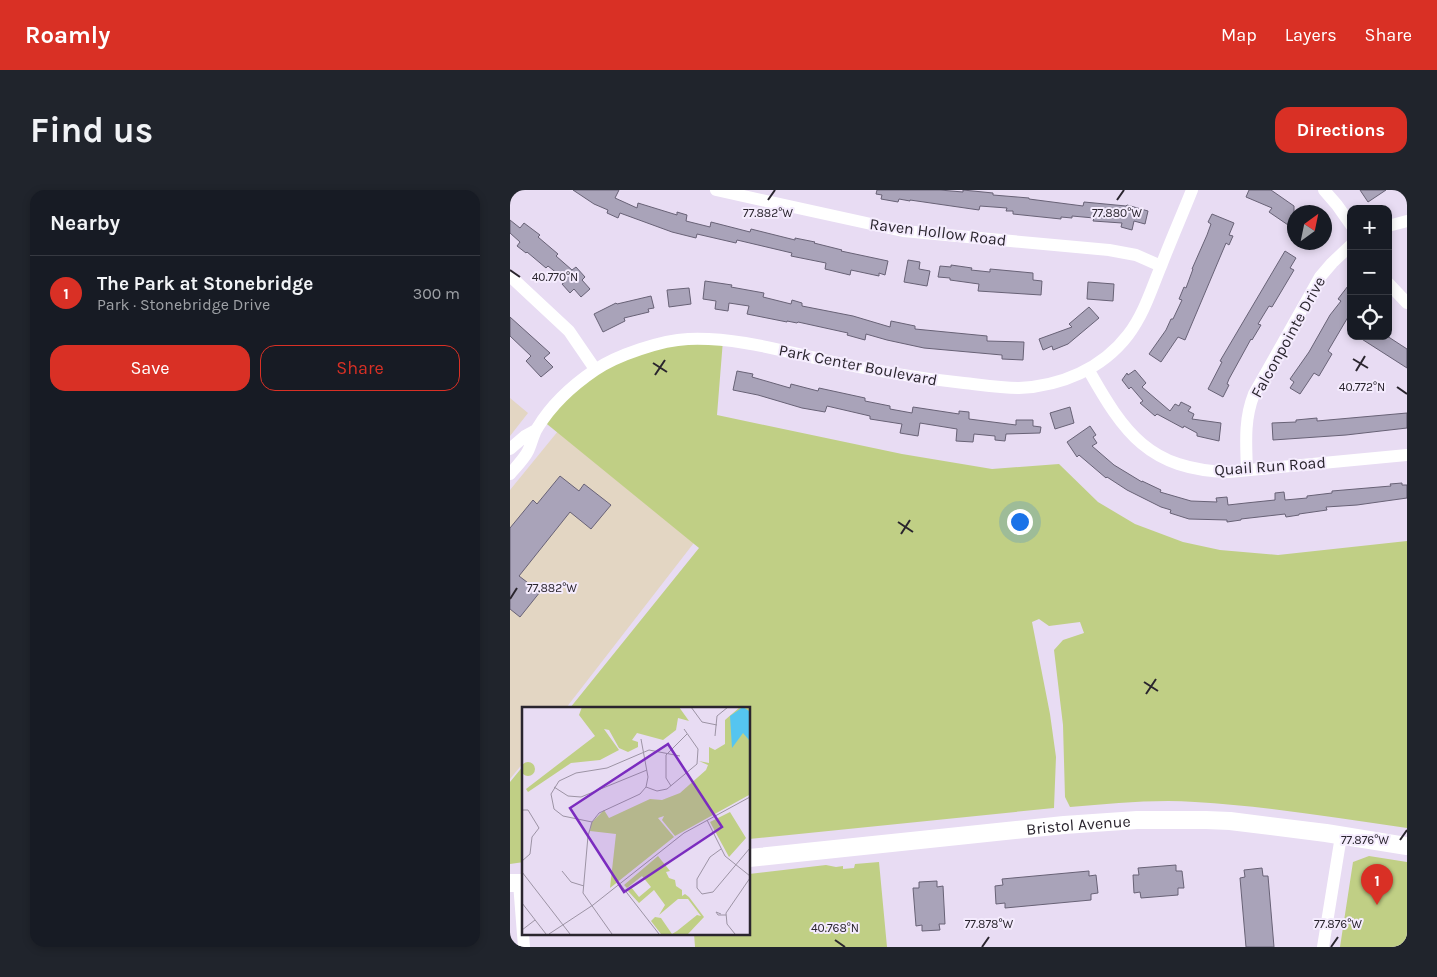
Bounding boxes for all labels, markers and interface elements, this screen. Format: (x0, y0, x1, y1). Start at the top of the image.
text: Roamly (25, 21, 110, 49)
text: Map (1221, 24, 1257, 46)
text: Layers (1285, 24, 1337, 46)
text: Share (1365, 24, 1412, 46)
button: Directions (1275, 107, 1407, 153)
text: Find us (30, 110, 153, 151)
north arrow (1287, 205, 1332, 250)
map controls (1347, 205, 1392, 340)
button: + (1347, 205, 1392, 250)
text: 77.882°W (743, 206, 793, 220)
text: 77.880°W (1092, 206, 1142, 220)
text: Nearby (50, 211, 120, 235)
street label: Raven Hollow Road (869, 214, 1007, 250)
button: − (1347, 250, 1392, 295)
text: 40.770°N (532, 270, 578, 284)
text: The Park at Stonebridge (97, 273, 313, 295)
street label: Falconpointe Drive (1247, 273, 1329, 401)
text: 1 (63, 284, 69, 303)
text: 300 m (413, 284, 460, 303)
text: Park · Stonebridge Drive (97, 295, 270, 314)
button: locate (1347, 295, 1392, 340)
street label: Park Center Boulevard (777, 340, 939, 390)
button: Save (50, 345, 250, 391)
button: Share (260, 345, 460, 391)
text: 40.772°N (1339, 380, 1385, 394)
street label: Quail Run Road (1214, 453, 1326, 479)
your location (1007, 509, 1033, 535)
text: 77.882°W (527, 581, 577, 595)
inset map (522, 707, 750, 934)
street label: Bristol Avenue (1025, 811, 1131, 838)
text: 77.876°W (1341, 833, 1389, 847)
pin: 1 (1361, 864, 1393, 905)
text: 77.878°W (965, 917, 1014, 931)
text: 77.876°W (1314, 917, 1362, 931)
text: 40.768°N (811, 921, 859, 935)

